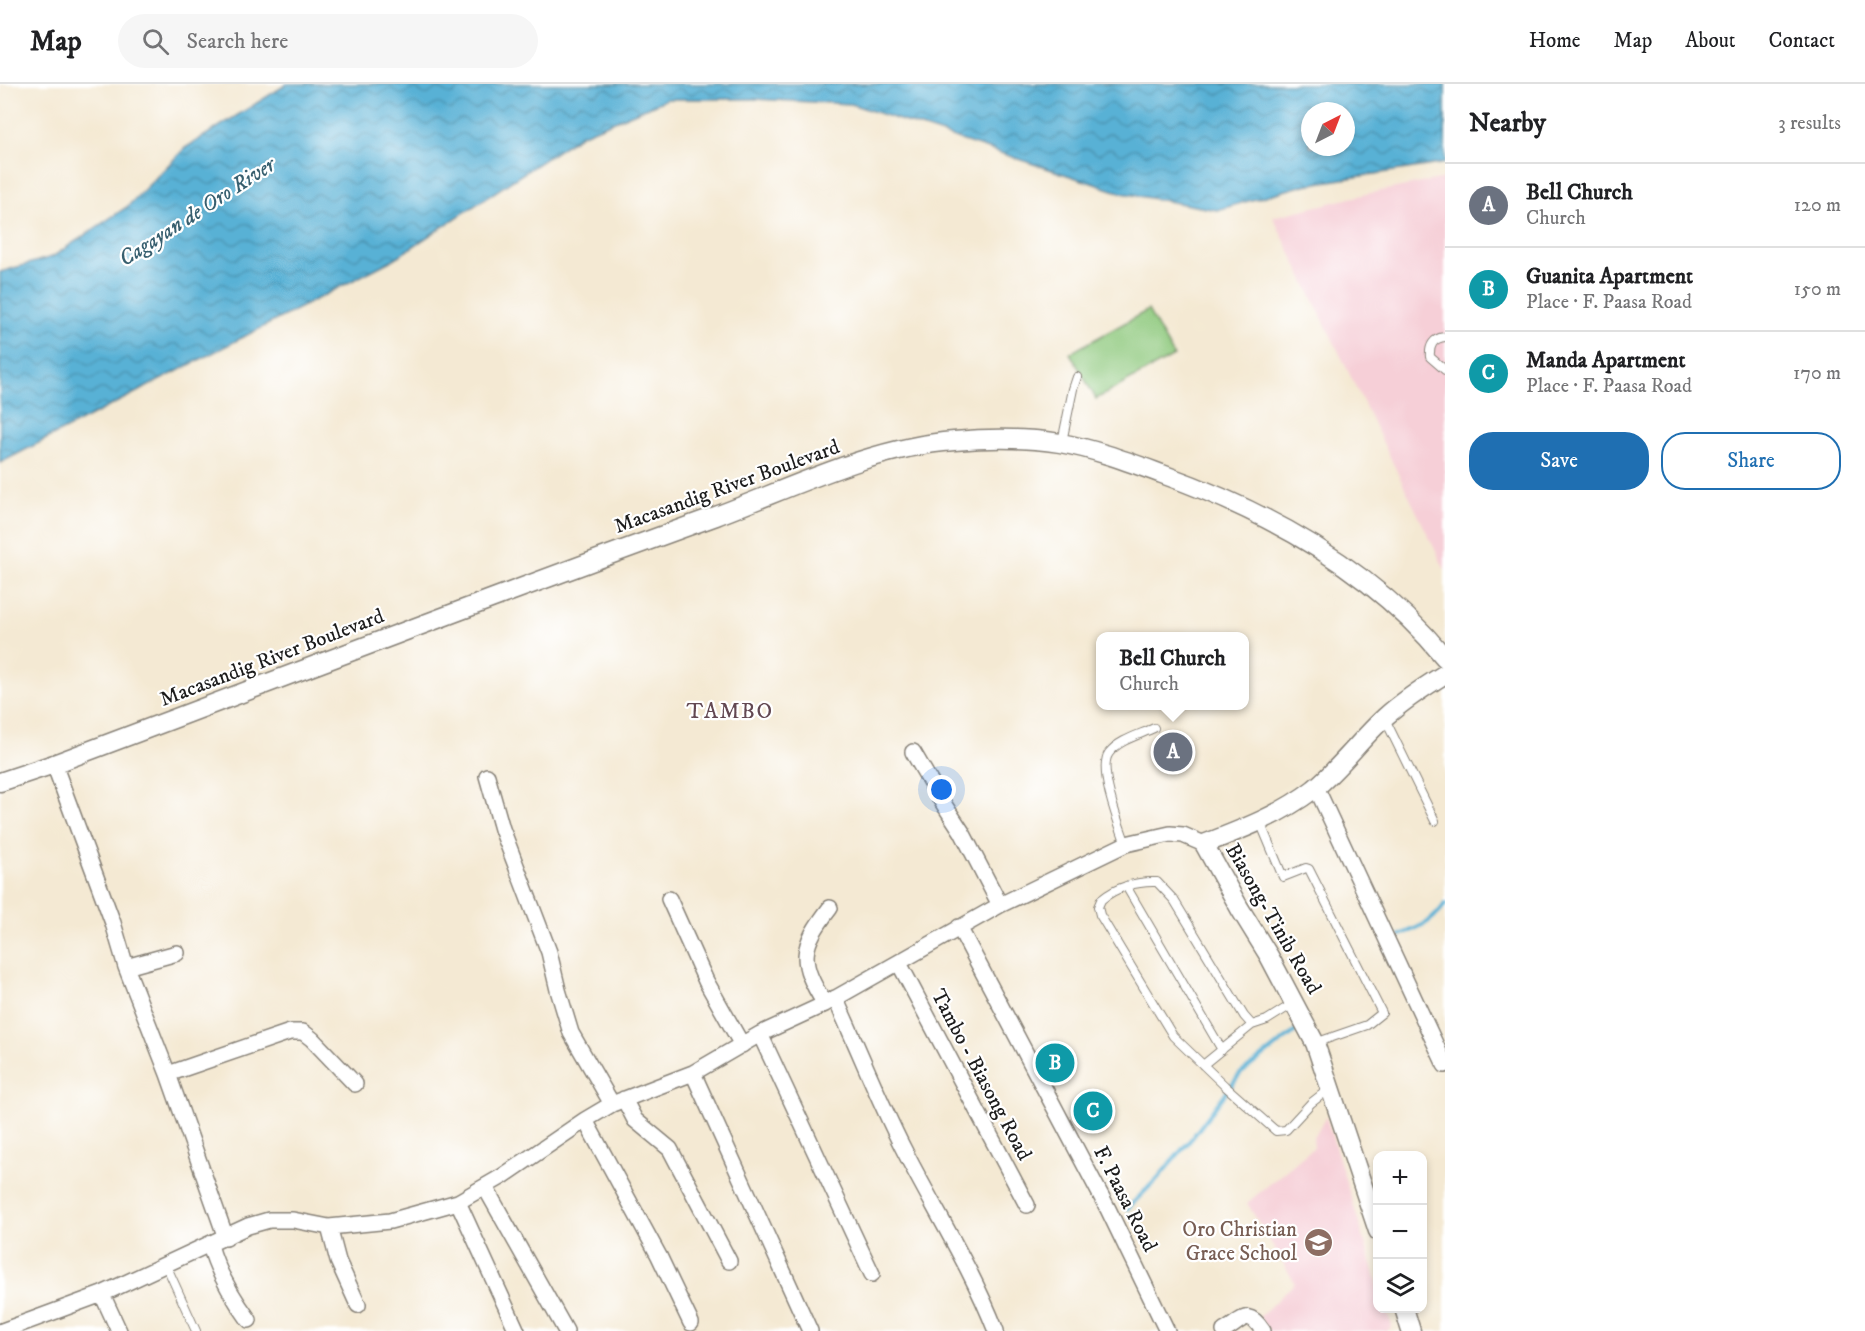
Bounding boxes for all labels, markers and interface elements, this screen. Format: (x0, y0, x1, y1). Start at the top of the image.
search box (118, 14, 538, 68)
text: Map (30, 24, 82, 59)
icon: search (139, 25, 172, 58)
text: Search here (187, 28, 288, 55)
text: Home (1529, 28, 1581, 54)
text: Map (1614, 28, 1652, 54)
text: About (1685, 28, 1736, 54)
text: Contact (1769, 28, 1835, 54)
north arrow (1301, 102, 1355, 156)
text: Nearby (1469, 107, 1546, 140)
text: 3 results (1778, 111, 1841, 136)
water label: Cagayan de Oro River (114, 150, 282, 273)
text: Bell Church (1526, 179, 1633, 206)
text: A (1482, 193, 1495, 218)
text: 120 m (1794, 193, 1841, 218)
text: Church (1526, 206, 1586, 231)
text: Guanita Apartment (1526, 263, 1693, 290)
text: B (1482, 277, 1495, 302)
text: 150 m (1794, 277, 1841, 302)
text: Place · F. Paasa Road (1526, 290, 1692, 315)
text: Manda Apartment (1526, 347, 1686, 374)
text: C (1482, 361, 1495, 386)
text: 170 m (1793, 361, 1841, 386)
text: Place · F. Paasa Road (1526, 374, 1692, 399)
button: Save (1469, 432, 1649, 490)
button: Share (1661, 432, 1841, 490)
street label: Macasandig River Boulevard (611, 434, 844, 540)
street label: Macasandig River Boulevard (156, 603, 388, 713)
popup (1096, 632, 1249, 710)
text: Bell Church (1119, 645, 1226, 672)
text: Church (1119, 672, 1179, 697)
district label: TAMBO (686, 698, 774, 725)
pin: A (1154, 730, 1192, 774)
your location (927, 775, 956, 804)
street label: Biasong-Tinib Road (1219, 839, 1327, 1000)
street label: Tambo - Biasong Road (925, 985, 1037, 1166)
pin: B (1036, 1040, 1074, 1086)
pin: C (1074, 1088, 1112, 1134)
street label: F. Paasa Road (1087, 1142, 1163, 1257)
map controls (1373, 1151, 1427, 1313)
button: + (1373, 1151, 1427, 1205)
button: − (1373, 1205, 1427, 1259)
place label: Oro Christian Grace School (1182, 1217, 1298, 1267)
school or university icon: Oro Christian Grace School (1302, 1226, 1334, 1258)
button: layers (1373, 1259, 1427, 1313)

